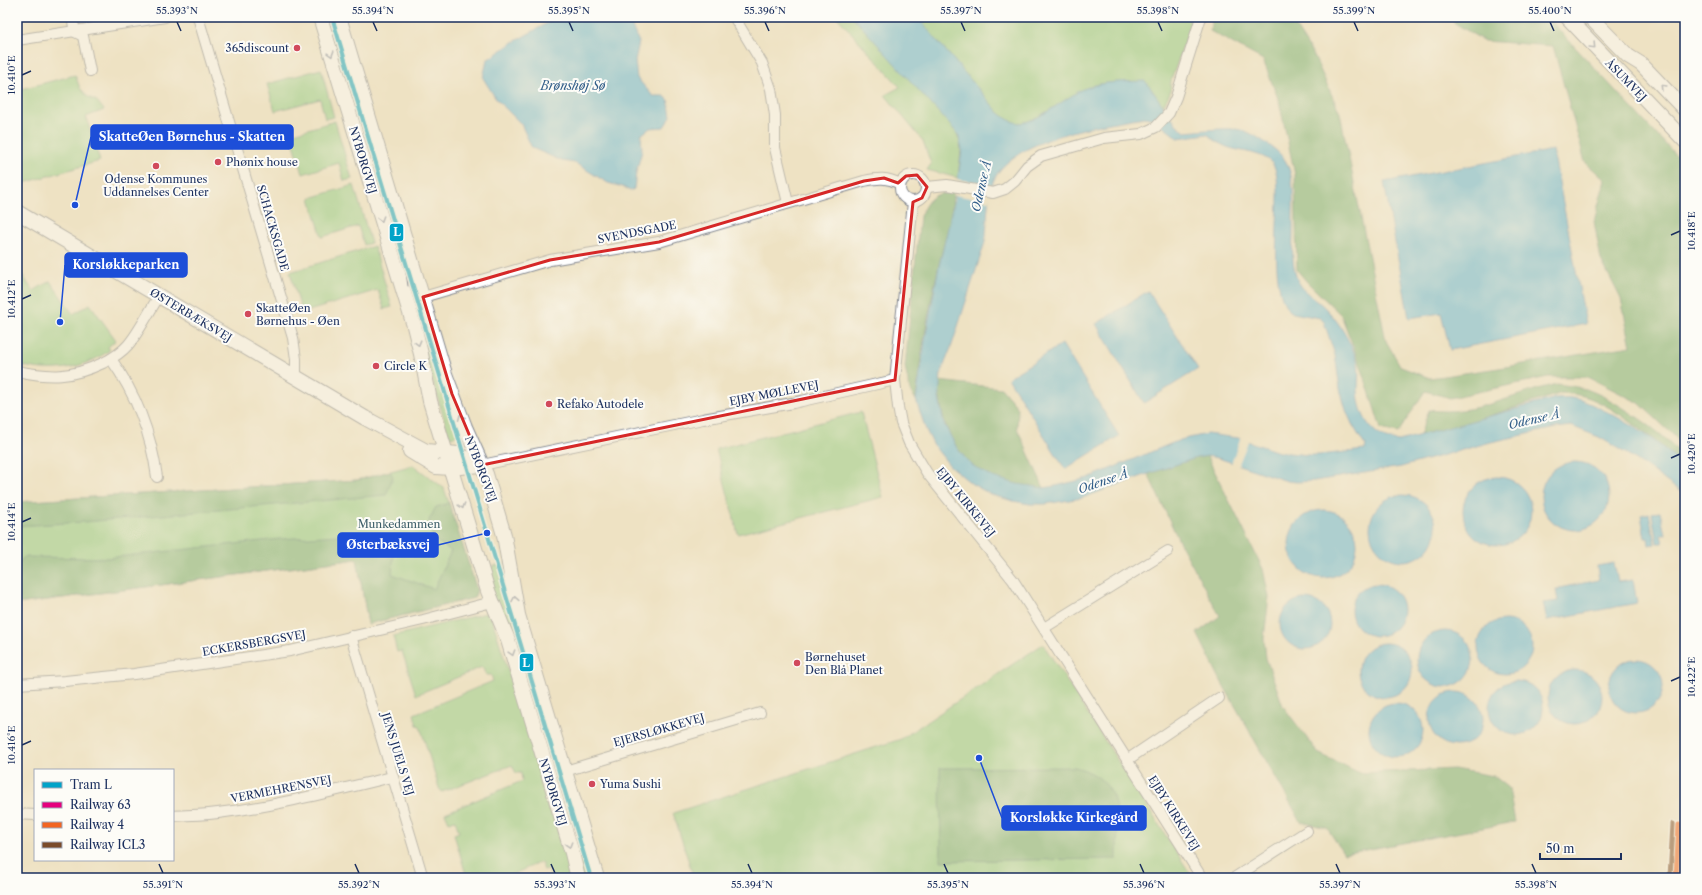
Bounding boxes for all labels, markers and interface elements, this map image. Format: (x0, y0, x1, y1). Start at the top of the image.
text: 55.393°N (156, 4, 198, 17)
text: 55.394°N (352, 4, 394, 17)
text: 55.395°N (548, 4, 590, 17)
text: 55.396°N (744, 4, 786, 17)
text: 55.397°N (940, 4, 982, 17)
text: 55.398°N (1137, 4, 1179, 17)
text: 55.399°N (1333, 4, 1375, 17)
text: 55.400°N (1528, 4, 1572, 17)
place label: 365discount (226, 41, 289, 55)
one-way arrow (1588, 41, 1596, 49)
marker: 365discount (292, 43, 302, 53)
one-way arrow (326, 51, 335, 58)
text: 10.410°E (5, 55, 18, 95)
street label: ÅSUMVEJ (1602, 55, 1650, 104)
water label: Brønshøj Sø (540, 78, 606, 93)
one-way arrow (1660, 84, 1668, 92)
callout: SkatteØen Børnehus - Skatten (91, 125, 293, 149)
street label: NYBORGVEJ (346, 125, 380, 195)
text: SkatteØen Børnehus - Skatten (99, 129, 286, 144)
place label: Phønix house (226, 155, 298, 169)
marker: Phønix house (213, 157, 223, 167)
water label: Odense Å (967, 159, 994, 213)
marker: Odense Kommunes Uddannelses Center (151, 161, 161, 171)
place label: Odense Kommunes Uddannelses Center (103, 172, 209, 199)
street label: SCHACKSGADE (254, 183, 292, 273)
text: 10.418°E (1685, 211, 1698, 251)
one-way arrow (376, 215, 385, 222)
street label: SVENDSGADE (596, 217, 678, 246)
line badge: L (389, 223, 404, 242)
text: L (393, 225, 401, 239)
callout: Korsløkkeparken (65, 253, 187, 277)
text: Korsløkkeparken (73, 257, 180, 272)
text: 10.412°E (5, 279, 18, 318)
street label: ØSTERBÆKSVEJ (147, 285, 235, 345)
place label: SkatteØen Børnehus - Øen (256, 301, 340, 328)
marker: SkatteØen Børnehus - Øen (243, 309, 253, 319)
one-way arrow (414, 340, 422, 347)
place label: Circle K (384, 359, 427, 373)
marker: Circle K (371, 361, 381, 371)
street label: EJBY MØLLEVEJ (728, 377, 820, 409)
place label: Refako Autodele (557, 397, 644, 411)
marker: Refako Autodele (544, 399, 554, 409)
water label: Odense Å (1507, 405, 1561, 432)
one-way arrow (458, 413, 466, 421)
text: 10.420°E (1685, 433, 1698, 475)
street label: NYBORGVEJ (462, 434, 500, 504)
street label: EJBY KIRKEVEJ (934, 464, 998, 540)
water label: Odense Å (1076, 464, 1130, 497)
text: 10.414°E (5, 502, 18, 541)
one-way arrow (457, 502, 466, 509)
park label: Munkedammen (358, 517, 440, 531)
callout: Østerbæksvej (338, 533, 438, 557)
text: Østerbæksvej (346, 537, 430, 552)
one-way arrow (511, 596, 520, 602)
street label: ECKERSBERGSVEJ (201, 627, 307, 659)
one-way arrow (507, 649, 516, 656)
place label: Børnehuset Den Blå Planet (805, 650, 883, 677)
line badge: L (519, 653, 534, 672)
text: L (522, 656, 530, 670)
text: 10.422°E (1685, 657, 1698, 697)
marker: Børnehuset Den Blå Planet (792, 658, 802, 668)
street label: JENS JUELS VEJ (378, 709, 417, 797)
street label: EJERSLØKKEVEJ (612, 710, 706, 750)
text: 10.416°E (5, 725, 18, 764)
street label: NYBORGVEJ (536, 757, 570, 827)
legend (34, 769, 174, 861)
street label: VERMEHRENSVEJ (228, 772, 333, 806)
street label: EJBY KIRKEVEJ (1145, 773, 1203, 853)
text: Tram L (70, 777, 112, 792)
place label: Yuma Sushi (599, 777, 662, 791)
marker: Yuma Sushi (587, 779, 597, 789)
text: Railway 63 (70, 797, 131, 812)
callout: Korsløkke Kirkegård (1002, 806, 1146, 830)
text: Korsløkke Kirkegård (1010, 810, 1138, 825)
text: Railway 4 (70, 817, 124, 832)
scale bar (1540, 835, 1621, 861)
text: Railway ICL3 (70, 837, 145, 852)
one-way arrow (564, 841, 573, 848)
text: 50 m (1546, 841, 1575, 856)
text: 55.391°N (143, 878, 183, 891)
text: 55.392°N (338, 878, 380, 891)
text: 55.393°N (534, 878, 576, 891)
text: 55.394°N (731, 878, 773, 891)
text: 55.395°N (927, 878, 969, 891)
text: 55.396°N (1123, 878, 1165, 891)
text: 55.397°N (1319, 878, 1361, 891)
text: 55.398°N (1515, 878, 1557, 891)

